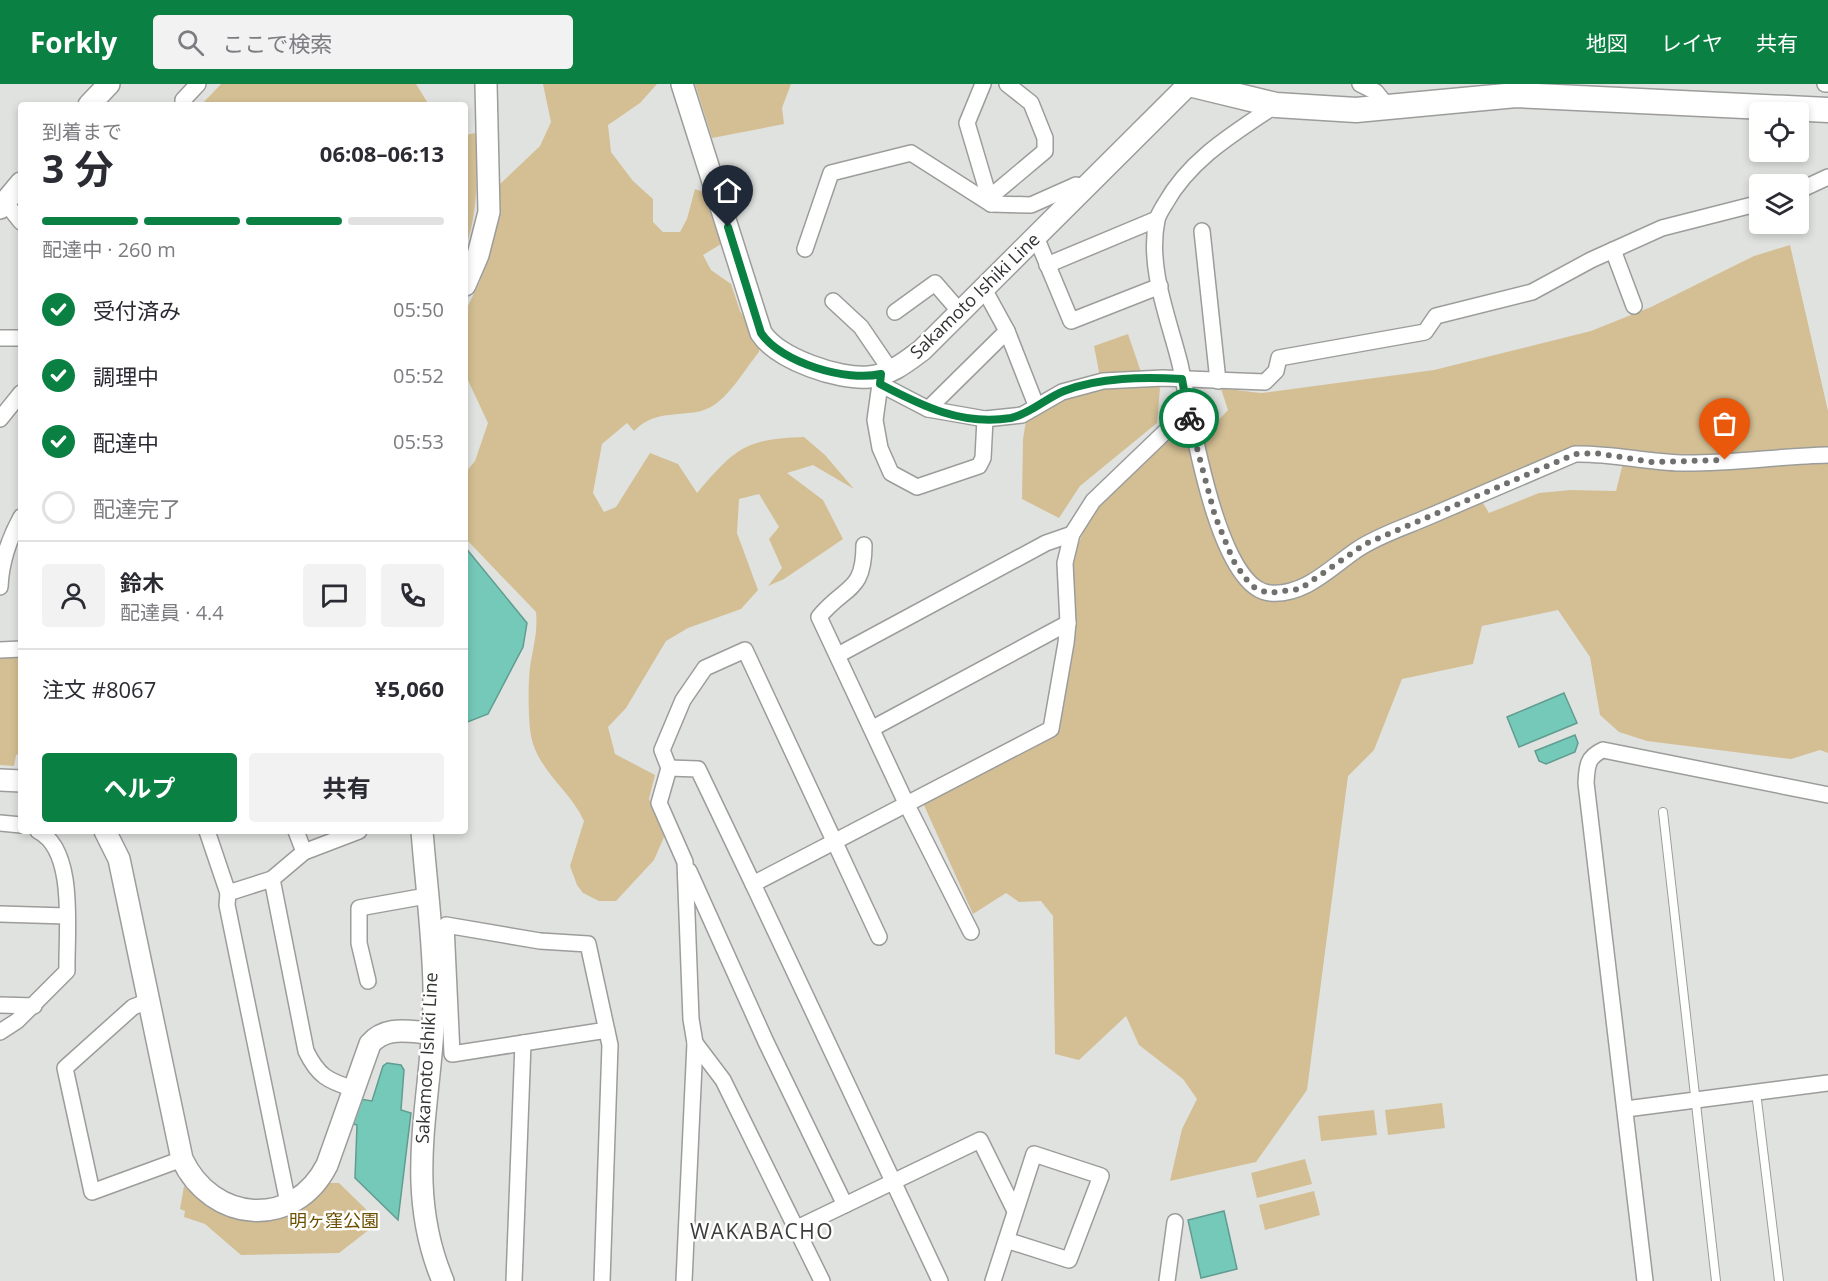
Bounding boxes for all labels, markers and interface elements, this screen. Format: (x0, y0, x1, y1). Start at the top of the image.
search box (153, 15, 573, 69)
text: Forkly (30, 23, 117, 61)
icon: search (174, 26, 207, 59)
text: ここで検索 (222, 28, 332, 58)
text: 地図 (1586, 29, 1628, 57)
text: レイヤ (1661, 29, 1723, 57)
text: 共有 (1756, 29, 1798, 57)
map controls (1749, 102, 1809, 234)
button: locate (1749, 102, 1809, 162)
text: 到着まで (42, 118, 122, 145)
text: 06:08–06:13 (320, 138, 444, 168)
text: 3 分 (42, 141, 113, 194)
pin (702, 165, 753, 227)
icon: home (711, 174, 744, 207)
button: layers (1749, 174, 1809, 234)
street label: Sakamoto Ishiki Line (904, 227, 1044, 364)
text: 配達中 · 260 m (42, 236, 176, 263)
icon: check (42, 293, 75, 326)
text: 受付済み (93, 295, 181, 325)
text: 05:50 (393, 296, 444, 323)
icon: check (42, 359, 75, 392)
text: 調理中 (93, 361, 159, 391)
text: 05:52 (393, 362, 444, 389)
courier (1159, 388, 1219, 448)
pin (1699, 398, 1750, 460)
icon: bike (1173, 402, 1206, 435)
icon: bag (1708, 407, 1741, 440)
icon: check (42, 425, 75, 458)
text: 配達中 (93, 427, 159, 457)
text: 05:53 (393, 428, 444, 455)
text: 配達完了 (93, 493, 181, 523)
button: person (42, 564, 105, 627)
button: chat (303, 564, 366, 627)
button: phone (381, 564, 444, 627)
text: 鈴木 (120, 567, 164, 597)
text: 配達員 · 4.4 (120, 599, 224, 626)
text: ¥5,060 (375, 673, 444, 703)
text: 注文 #8067 (42, 674, 156, 704)
button: ヘルプ (42, 753, 237, 822)
button: 共有 (249, 753, 444, 822)
street label: Sakamoto Ishiki Line (410, 972, 442, 1144)
park label: 明ヶ窪公園 (289, 1208, 379, 1232)
district label: WAKABACHO (690, 1217, 834, 1245)

